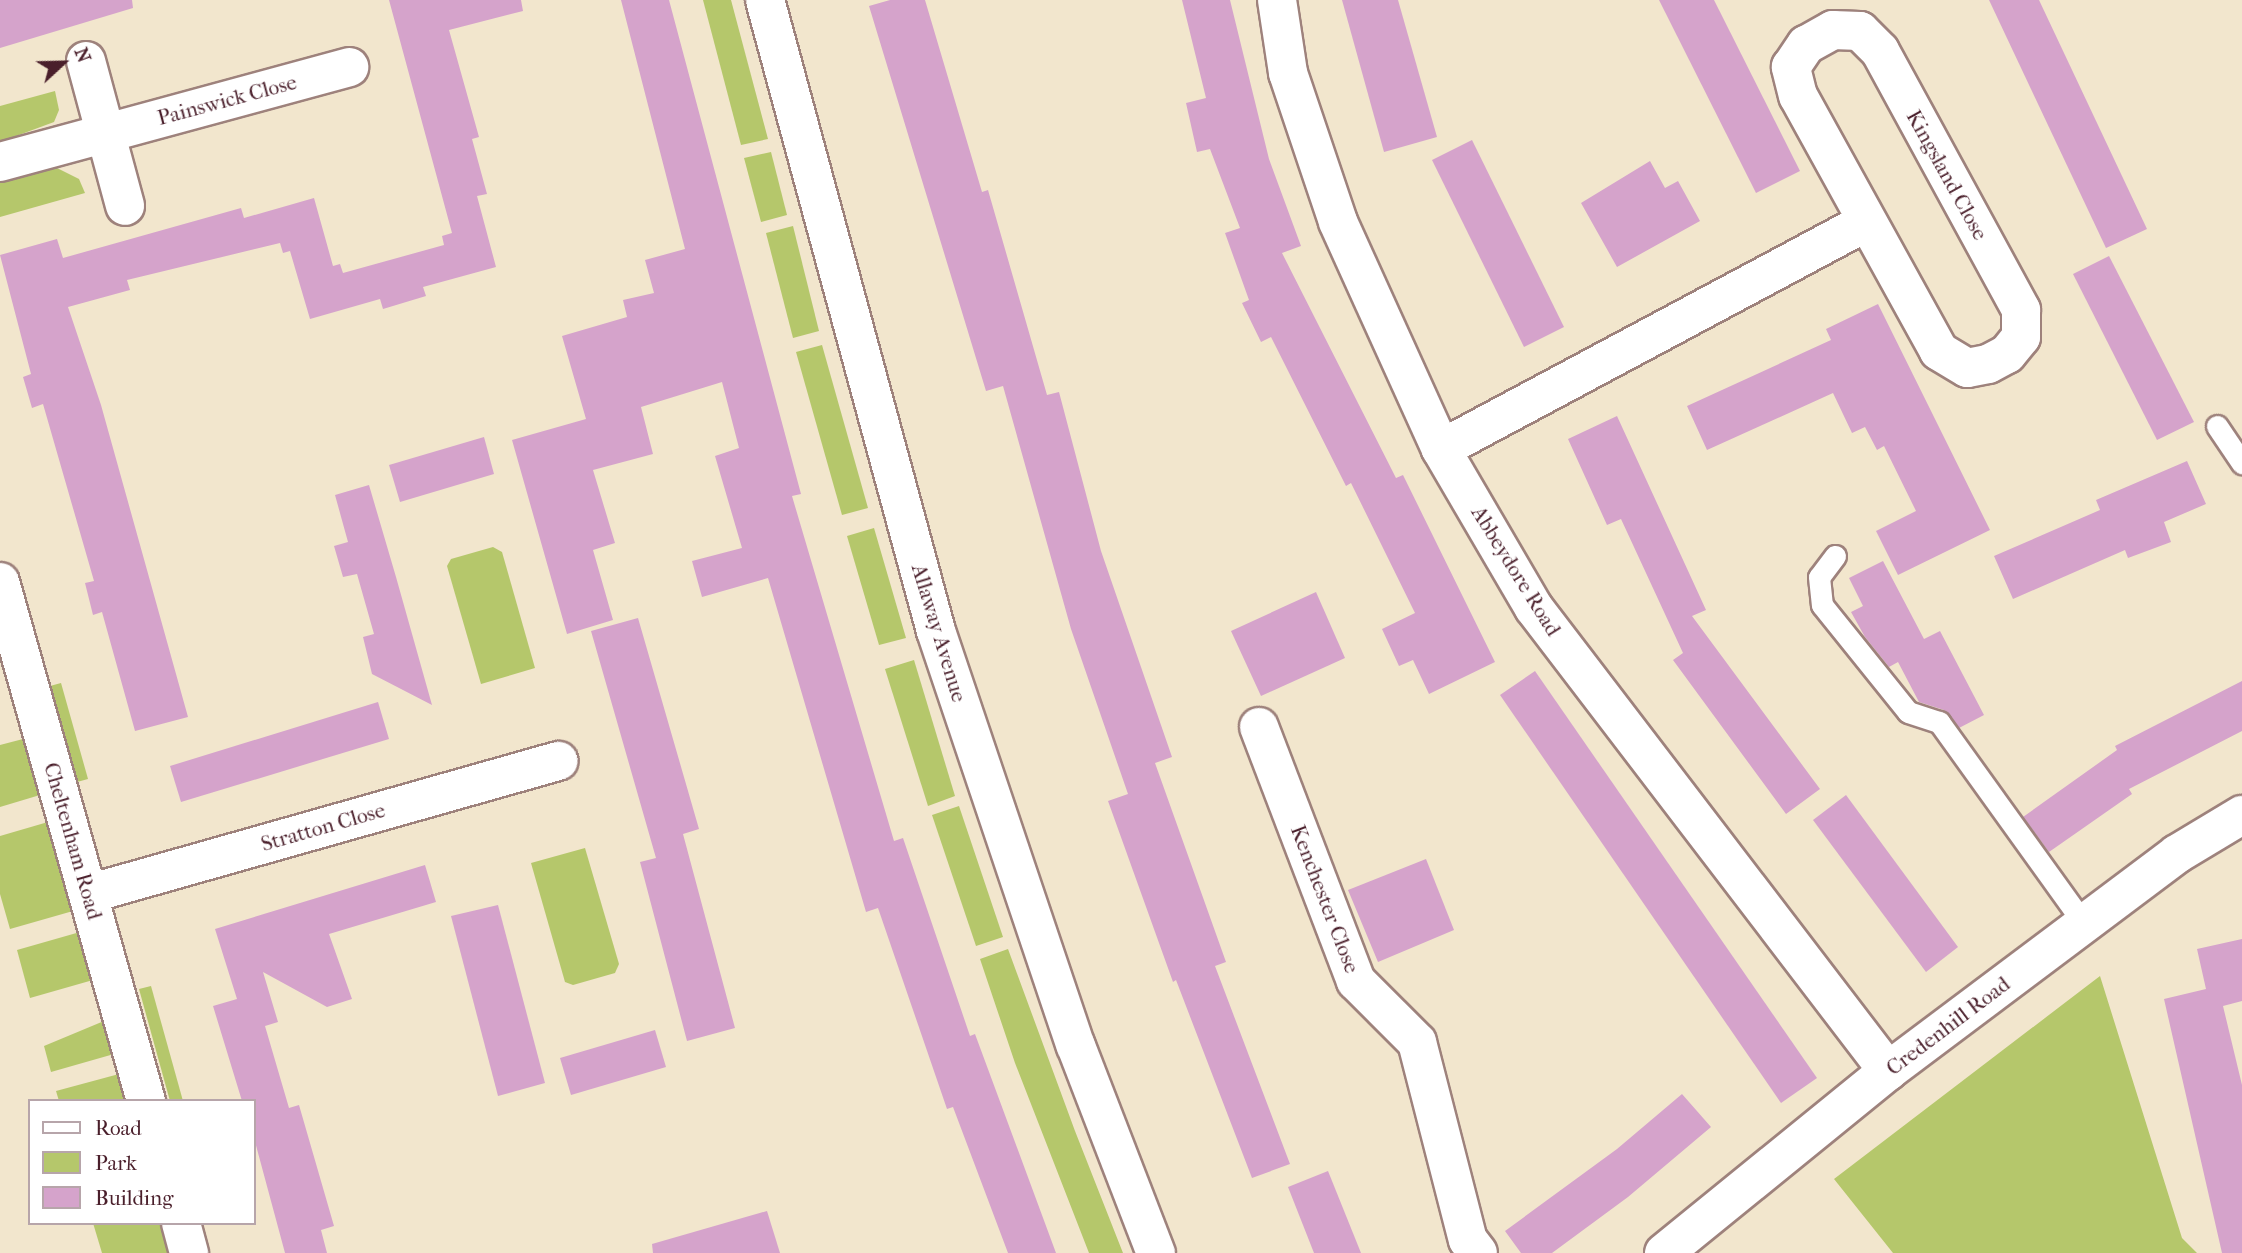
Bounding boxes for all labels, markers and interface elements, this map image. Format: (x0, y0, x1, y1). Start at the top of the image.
north arrow (28, 28, 98, 98)
text: N (70, 44, 95, 66)
street label: Painswick Close (155, 69, 299, 131)
street label: Kingsland Close (1901, 106, 1993, 244)
street label: Abbeydore Road (1466, 501, 1566, 641)
street label: Allaway Avenue (906, 561, 972, 705)
street label: Cheltenham Road (39, 760, 107, 922)
street label: Stratton Close (258, 797, 388, 857)
street label: Kenchester Close (1285, 822, 1365, 976)
street label: Credenhill Road (1881, 971, 2015, 1081)
legend (28, 1099, 256, 1225)
text: Road (95, 1116, 142, 1140)
text: Park (95, 1151, 137, 1175)
text: Building (95, 1186, 173, 1210)

